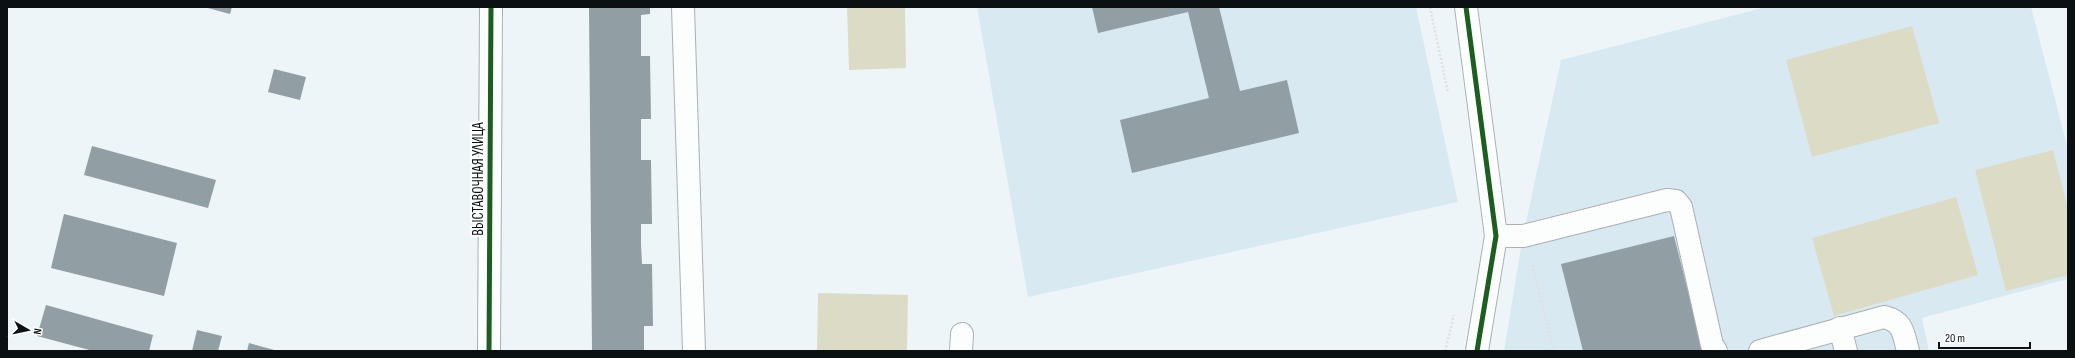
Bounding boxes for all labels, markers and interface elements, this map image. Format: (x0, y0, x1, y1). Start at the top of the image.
street label: ВЫСТАВОЧНАЯ УЛИЦА (469, 122, 488, 236)
north arrow (8, 310, 48, 350)
scale bar (1939, 324, 2030, 350)
text: N (30, 328, 44, 336)
text: 20 m (1945, 331, 1965, 346)

